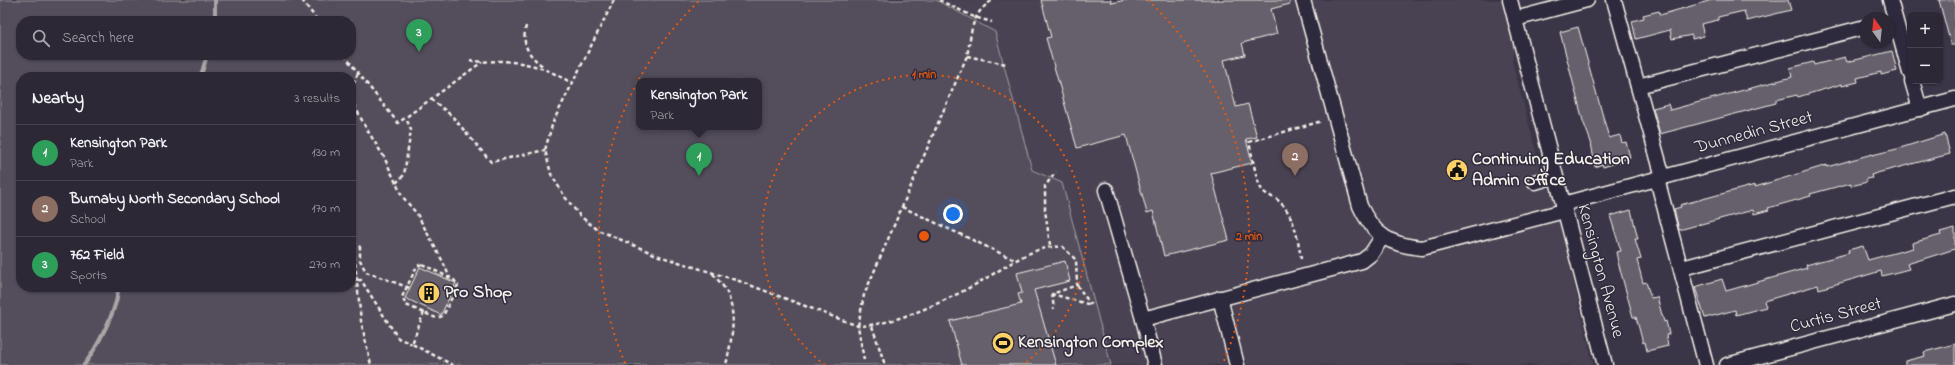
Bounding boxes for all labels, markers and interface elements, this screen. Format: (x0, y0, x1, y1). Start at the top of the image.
north arrow (1859, 12, 1895, 48)
map controls (1907, 12, 1943, 84)
button: + (1907, 12, 1943, 48)
search box (16, 16, 356, 60)
pin: 3 (406, 19, 432, 52)
icon: search (30, 27, 52, 49)
text: Search here (62, 27, 134, 49)
button: − (1907, 48, 1943, 84)
text: 1 min (912, 66, 936, 84)
popup (636, 78, 762, 130)
text: Kensington Park (651, 84, 747, 106)
text: Nearby (32, 86, 84, 111)
text: 3 results (294, 89, 340, 108)
street label: Dunnedin Street (1691, 105, 1816, 162)
text: Park (651, 106, 674, 125)
text: Kensington Park (70, 132, 167, 154)
text: 1 (43, 143, 47, 162)
text: 130 m (312, 143, 340, 162)
pin: 1 (686, 143, 712, 176)
pin: 2 (1282, 143, 1308, 176)
place label: Continuing Education Admin Office (1472, 147, 1630, 194)
text: Park (70, 154, 94, 173)
public building icon: Continuing Education Admin Office (1444, 157, 1470, 183)
text: Burnaby North Secondary School (70, 188, 280, 210)
text: 2 (42, 199, 48, 218)
text: 170 m (312, 199, 340, 218)
street label: Kensington Avenue (1569, 201, 1631, 342)
your location (943, 204, 963, 224)
text: School (70, 210, 106, 229)
text: 2 min (1235, 228, 1262, 246)
centre of rings (917, 229, 931, 243)
text: 762 Field (70, 244, 124, 266)
text: 3 (42, 255, 48, 274)
text: 270 m (309, 255, 340, 274)
text: Sports (70, 266, 107, 285)
building icon: Pro Shop (416, 280, 442, 306)
place label: Pro Shop (444, 280, 512, 306)
street label: Curtis Street (1787, 291, 1885, 341)
sports icon: Kensington Complex (990, 330, 1016, 356)
place label: Kensington Complex (1018, 330, 1163, 357)

